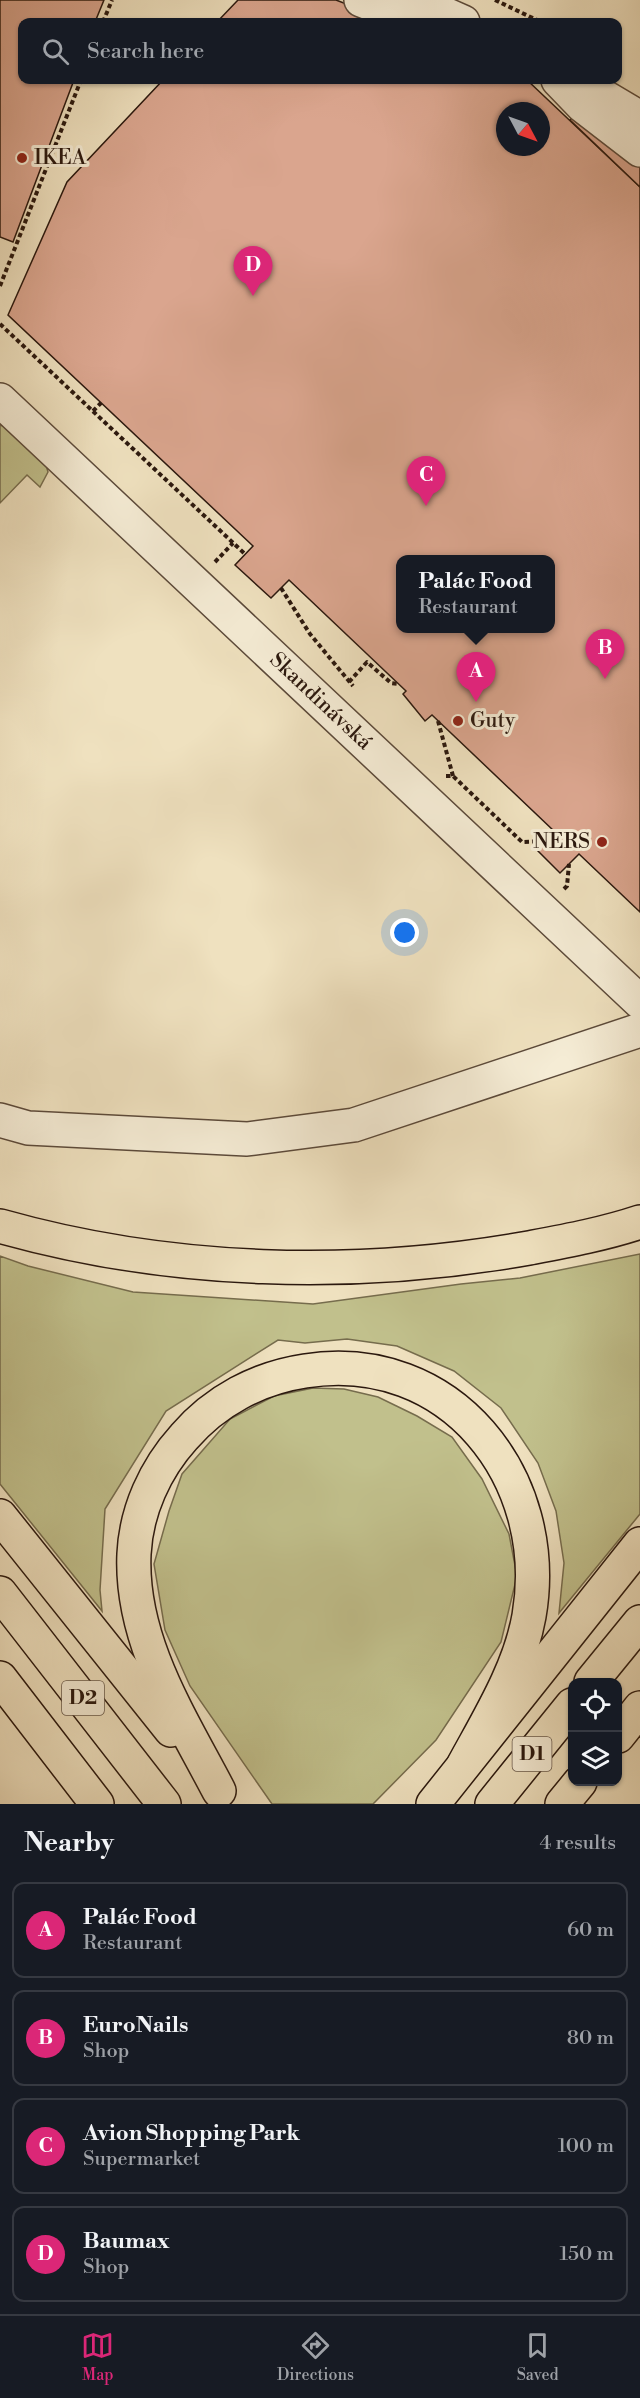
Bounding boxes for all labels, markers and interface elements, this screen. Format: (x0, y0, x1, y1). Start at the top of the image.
search box (18, 18, 622, 84)
icon: search (39, 35, 72, 68)
text: Search here (87, 38, 204, 65)
north arrow (496, 102, 550, 156)
place label: IKEA (34, 145, 87, 171)
marker: IKEA (15, 151, 29, 165)
pin: D (234, 246, 272, 296)
pin: C (406, 456, 446, 506)
popup (396, 555, 555, 633)
text: Palác Food (419, 568, 532, 595)
text: Restaurant (419, 595, 518, 620)
pin: B (586, 630, 624, 679)
street label: Skandinávská (264, 647, 377, 756)
pin: A (456, 652, 496, 702)
place label: Guty (470, 708, 516, 734)
marker: Guty (451, 714, 465, 728)
place label: NERS (533, 829, 590, 855)
marker: NERS (595, 835, 609, 849)
your location (390, 918, 419, 947)
map controls (568, 1678, 622, 1786)
button: locate (568, 1678, 622, 1732)
road number: D2 (62, 1681, 104, 1715)
button: layers (568, 1732, 622, 1786)
road number: D1 (512, 1737, 552, 1771)
text: Nearby (24, 1827, 114, 1859)
text: 4 results (539, 1831, 616, 1856)
text: Palác Food (83, 1904, 197, 1931)
text: A (38, 1918, 53, 1943)
text: 60 m (567, 1918, 614, 1943)
text: Restaurant (83, 1931, 182, 1956)
text: EuroNails (83, 2012, 188, 2039)
text: B (38, 2026, 53, 2051)
text: 80 m (567, 2026, 614, 2051)
text: Shop (83, 2039, 129, 2064)
text: Avion Shopping Park (83, 2120, 300, 2147)
text: C (38, 2134, 53, 2159)
text: 100 m (558, 2134, 614, 2159)
text: Supermarket (83, 2147, 200, 2172)
text: Baumax (83, 2228, 170, 2255)
text: D (38, 2242, 53, 2267)
text: 150 m (559, 2242, 614, 2267)
text: Shop (83, 2255, 129, 2280)
tab: Map (81, 2329, 114, 2385)
tab: Directions (277, 2329, 354, 2385)
tab: Saved (517, 2329, 559, 2385)

